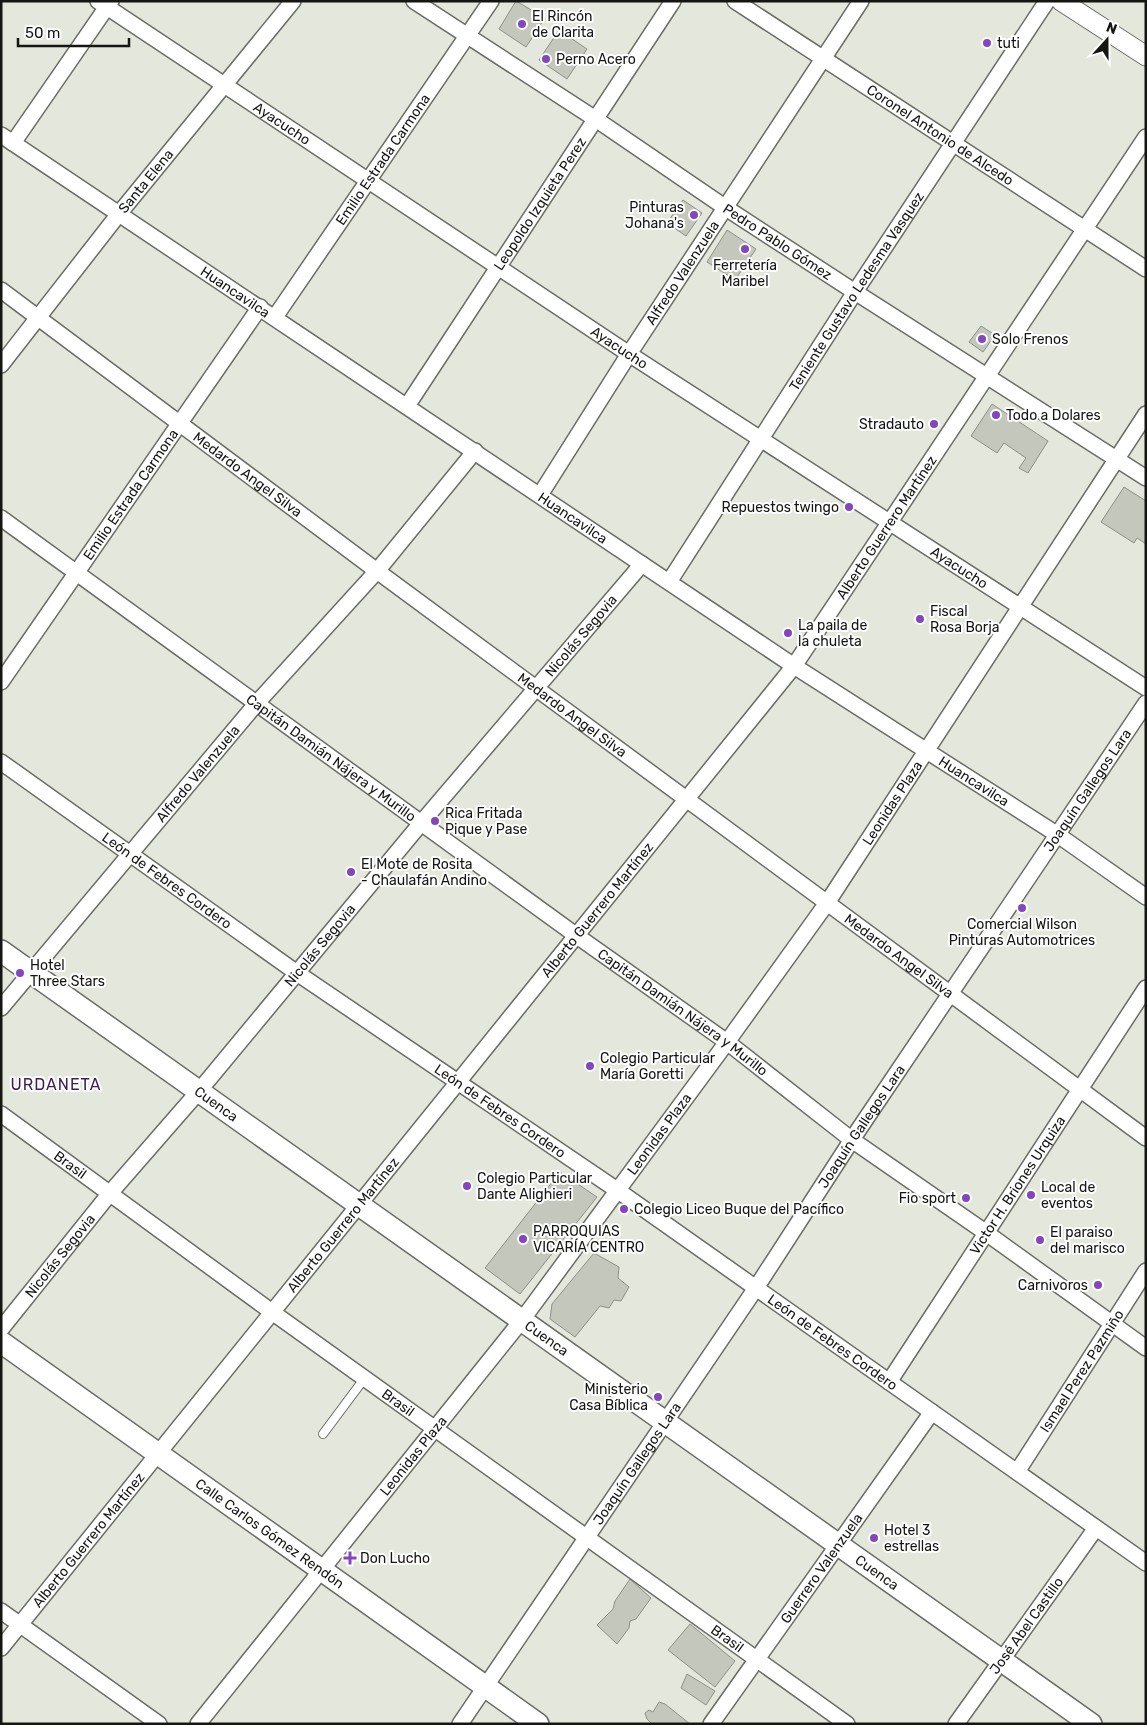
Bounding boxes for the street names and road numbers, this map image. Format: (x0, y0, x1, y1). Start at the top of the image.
street label: Coronel Antonio de Alcedo (864, 81, 1017, 189)
street label: Emilio Estrada Carmona (332, 90, 434, 228)
street label: Ayacucho (250, 98, 314, 148)
street label: Leopoldo Izquieta Perez (490, 134, 590, 273)
street label: Santa Elena (115, 146, 177, 216)
street label: Teniente Gustavo Ledesma Vasquez (786, 188, 927, 394)
street label: Pedro Pablo Gómez (720, 200, 835, 283)
street label: Alfredo Valenzuela (642, 217, 723, 328)
street label: Huancavilca (197, 263, 273, 321)
street label: Ayacucho (588, 323, 651, 372)
street label: Emilio Estrada Carmona (79, 426, 182, 563)
street label: Medardo Angel Silva (190, 428, 305, 521)
street label: Alberto Guerrero Martínez (833, 452, 940, 602)
street label: Huancavilca (535, 488, 611, 547)
street label: Ayacucho (928, 543, 991, 592)
street label: Nicolás Segovia (541, 591, 621, 680)
street label: Medardo Angel Silva (514, 669, 630, 761)
street label: Capitán Damián Nájera y Murillo (243, 690, 419, 825)
street label: Alfredo Valenzuela (152, 722, 243, 825)
street label: Joaquín Gallegos Lara (1040, 726, 1135, 855)
street label: Huancavilca (936, 752, 1012, 810)
street label: Leonidas Plaza (859, 758, 926, 848)
street label: León de Febres Cordero (99, 829, 235, 932)
street label: Alberto Guerrero Martínez (538, 839, 657, 981)
street label: Nicolás Segovia (281, 900, 359, 990)
street label: Medardo Angel Silva (841, 910, 957, 1002)
street label: Capitán Damián Nájera y Murillo (594, 945, 771, 1079)
street label: León de Febres Cordero (431, 1060, 569, 1161)
street label: Joaquín Gallegos Lara (815, 1061, 908, 1191)
street label: Cuenca (191, 1082, 241, 1125)
street label: Leonidas Plaza (623, 1090, 695, 1178)
street label: Victor H. Briones Urquiza (966, 1113, 1069, 1258)
street label: Brasil (51, 1147, 90, 1182)
street label: Alberto Guerrero Martínez (283, 1154, 402, 1296)
street label: Nicolás Segovia (21, 1211, 98, 1301)
street label: León de Febres Cordero (764, 1290, 901, 1394)
street label: Ismael Perez Pazmiño (1036, 1307, 1127, 1435)
street label: Cuenca (522, 1317, 572, 1359)
street label: Brasil (379, 1385, 418, 1420)
street label: Joaquín Gallegos Lara (589, 1399, 684, 1528)
street label: Leonidas Plaza (376, 1412, 450, 1499)
street label: Alberto Guerrero Martínez (29, 1469, 148, 1611)
street label: Calle Carlos Gómez Rendón (192, 1475, 347, 1592)
street label: Guerrero Valenzuela (777, 1510, 866, 1626)
street label: Cuenca (852, 1551, 902, 1594)
street label: José Abel Castillo (986, 1574, 1067, 1677)
street label: Brasil (708, 1621, 747, 1656)

